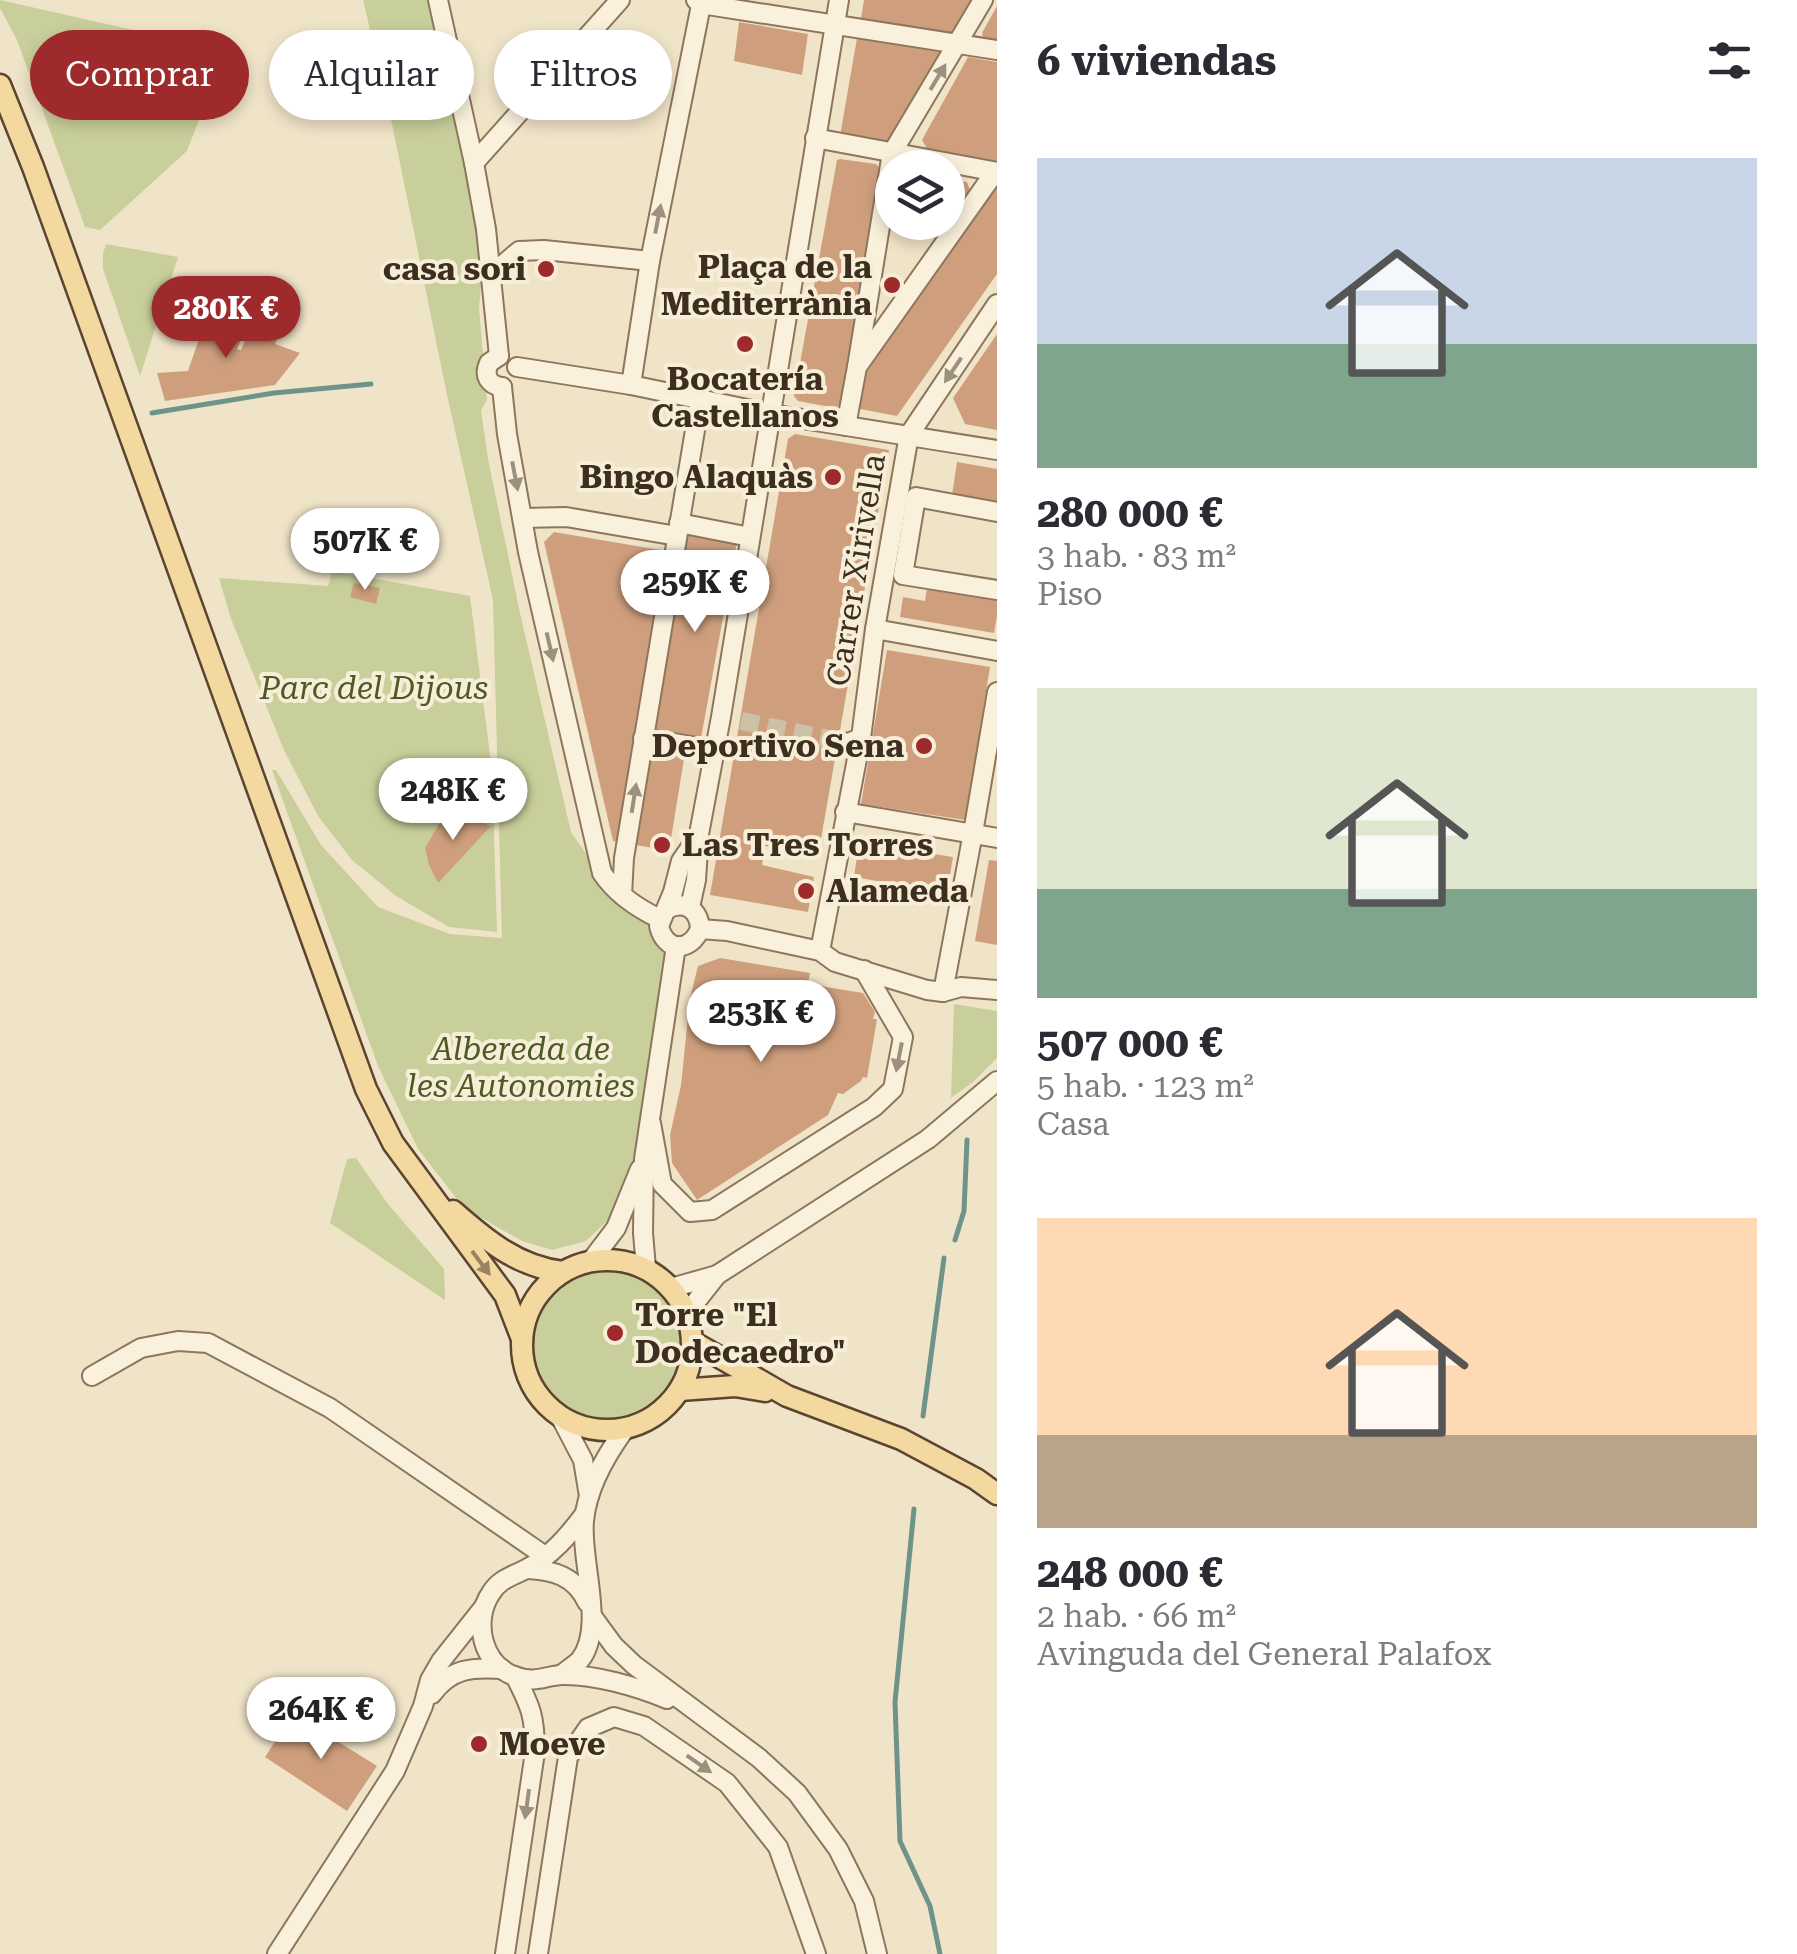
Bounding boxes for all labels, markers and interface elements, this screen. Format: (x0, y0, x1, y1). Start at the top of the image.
chip: Comprar (30, 30, 249, 120)
chip: Alquilar (269, 30, 474, 120)
chip: Filtros (494, 30, 672, 120)
icon: filters (1702, 33, 1757, 88)
text: 6 viviendas (1037, 36, 1276, 85)
one-way arrow (929, 63, 946, 91)
map controls (875, 150, 965, 240)
button: layers (875, 150, 965, 240)
one-way arrow (651, 203, 667, 234)
icon: home (1307, 223, 1487, 403)
place label: Plaça de la Mediterrània (661, 248, 872, 323)
place label: casa sori (383, 250, 526, 288)
marker: casa sori (535, 258, 557, 280)
marker: Plaça de la Mediterrània (881, 274, 903, 296)
pin: 280K € (145, 276, 307, 361)
text: 280K € (174, 289, 278, 327)
marker: Bocatería Castellanos (734, 333, 756, 355)
one-way arrow (944, 356, 963, 383)
place label: Bocatería Castellanos (651, 360, 839, 435)
street label: Carrer Xirivella (819, 451, 893, 689)
place label: Bingo Alaquàs (580, 458, 813, 496)
one-way arrow (508, 461, 523, 492)
marker: Bingo Alaquàs (822, 466, 844, 488)
text: 280 000 € (1037, 488, 1223, 537)
pin: 507K € (284, 508, 446, 593)
text: 507K € (313, 521, 417, 559)
text: 3 hab. · 83 m² (1037, 537, 1236, 575)
pin: 259K € (614, 550, 776, 635)
text: 259K € (643, 563, 747, 601)
text: Piso (1037, 575, 1103, 613)
one-way arrow (543, 632, 558, 663)
park label: Parc del Dijous (259, 669, 488, 707)
place label: Deportivo Sena (652, 727, 904, 765)
marker: Deportivo Sena (913, 735, 935, 757)
icon: home (1307, 753, 1487, 933)
pin: 248K € (372, 758, 534, 843)
text: 248K € (401, 771, 505, 809)
one-way arrow (626, 782, 642, 813)
place label: Las Tres Torres (682, 826, 933, 864)
marker: Las Tres Torres (651, 834, 673, 856)
place label: Alameda (826, 872, 969, 910)
marker: Alameda (795, 880, 817, 902)
pin: 253K € (680, 980, 842, 1065)
text: 253K € (709, 993, 813, 1031)
text: 507 000 € (1037, 1018, 1223, 1067)
park label: Albereda de les Autonomies (407, 1030, 635, 1105)
one-way arrow (891, 1042, 906, 1074)
text: 5 hab. · 123 m² (1037, 1067, 1254, 1105)
text: Casa (1037, 1105, 1110, 1143)
one-way arrow (470, 1250, 490, 1276)
icon: home (1307, 1283, 1487, 1463)
place label: Torre "El Dodecaedro" (635, 1296, 846, 1371)
marker: Torre "El Dodecaedro" (604, 1322, 626, 1344)
text: 248 000 € (1037, 1548, 1223, 1597)
text: 2 hab. · 66 m² (1037, 1597, 1236, 1635)
text: Avinguda del General Palafox (1037, 1635, 1491, 1673)
pin: 264K € (240, 1677, 402, 1762)
text: 264K € (269, 1690, 373, 1728)
place label: Moeve (499, 1725, 606, 1763)
marker: Moeve (468, 1733, 490, 1755)
one-way arrow (685, 1754, 712, 1772)
one-way arrow (519, 1789, 535, 1820)

